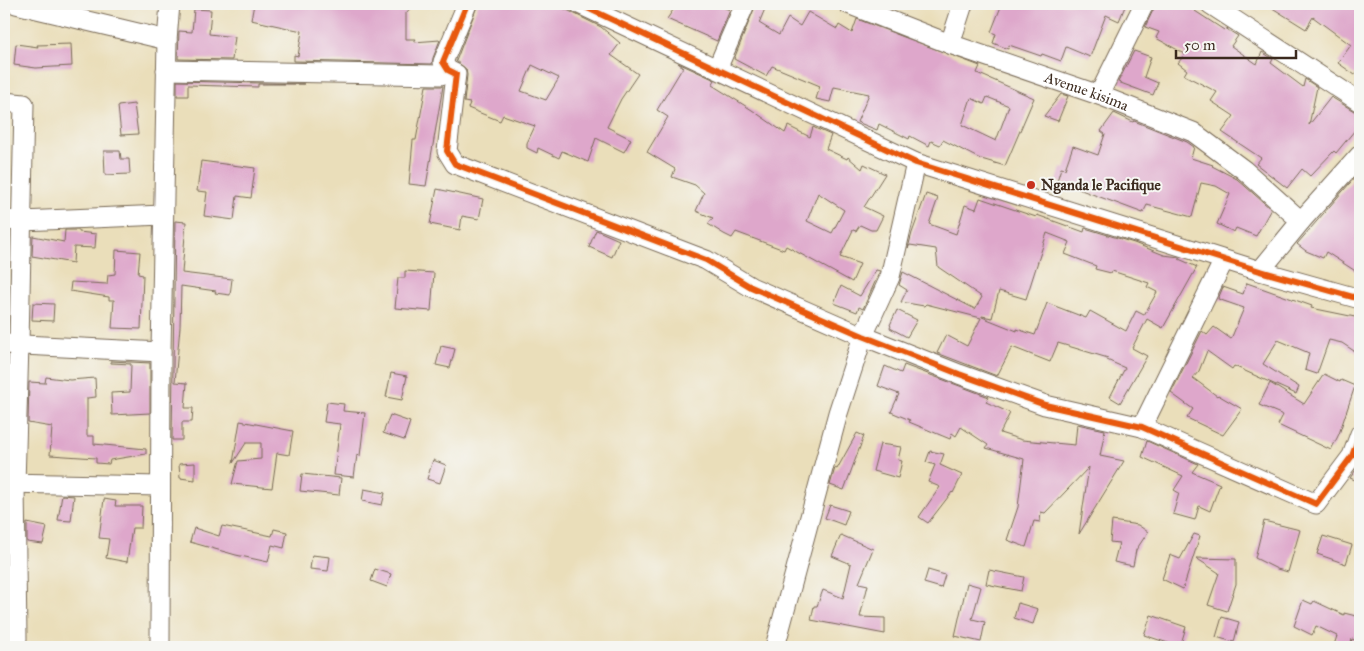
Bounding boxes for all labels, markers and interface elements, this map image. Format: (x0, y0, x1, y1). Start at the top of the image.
scale bar (1176, 28, 1296, 60)
text: 50 m (1184, 36, 1216, 54)
street label: Avenue kisima (1041, 68, 1132, 115)
place label: Nganda le Pacifique (1041, 176, 1161, 195)
marker: Nganda le Pacifique (1025, 179, 1037, 191)

